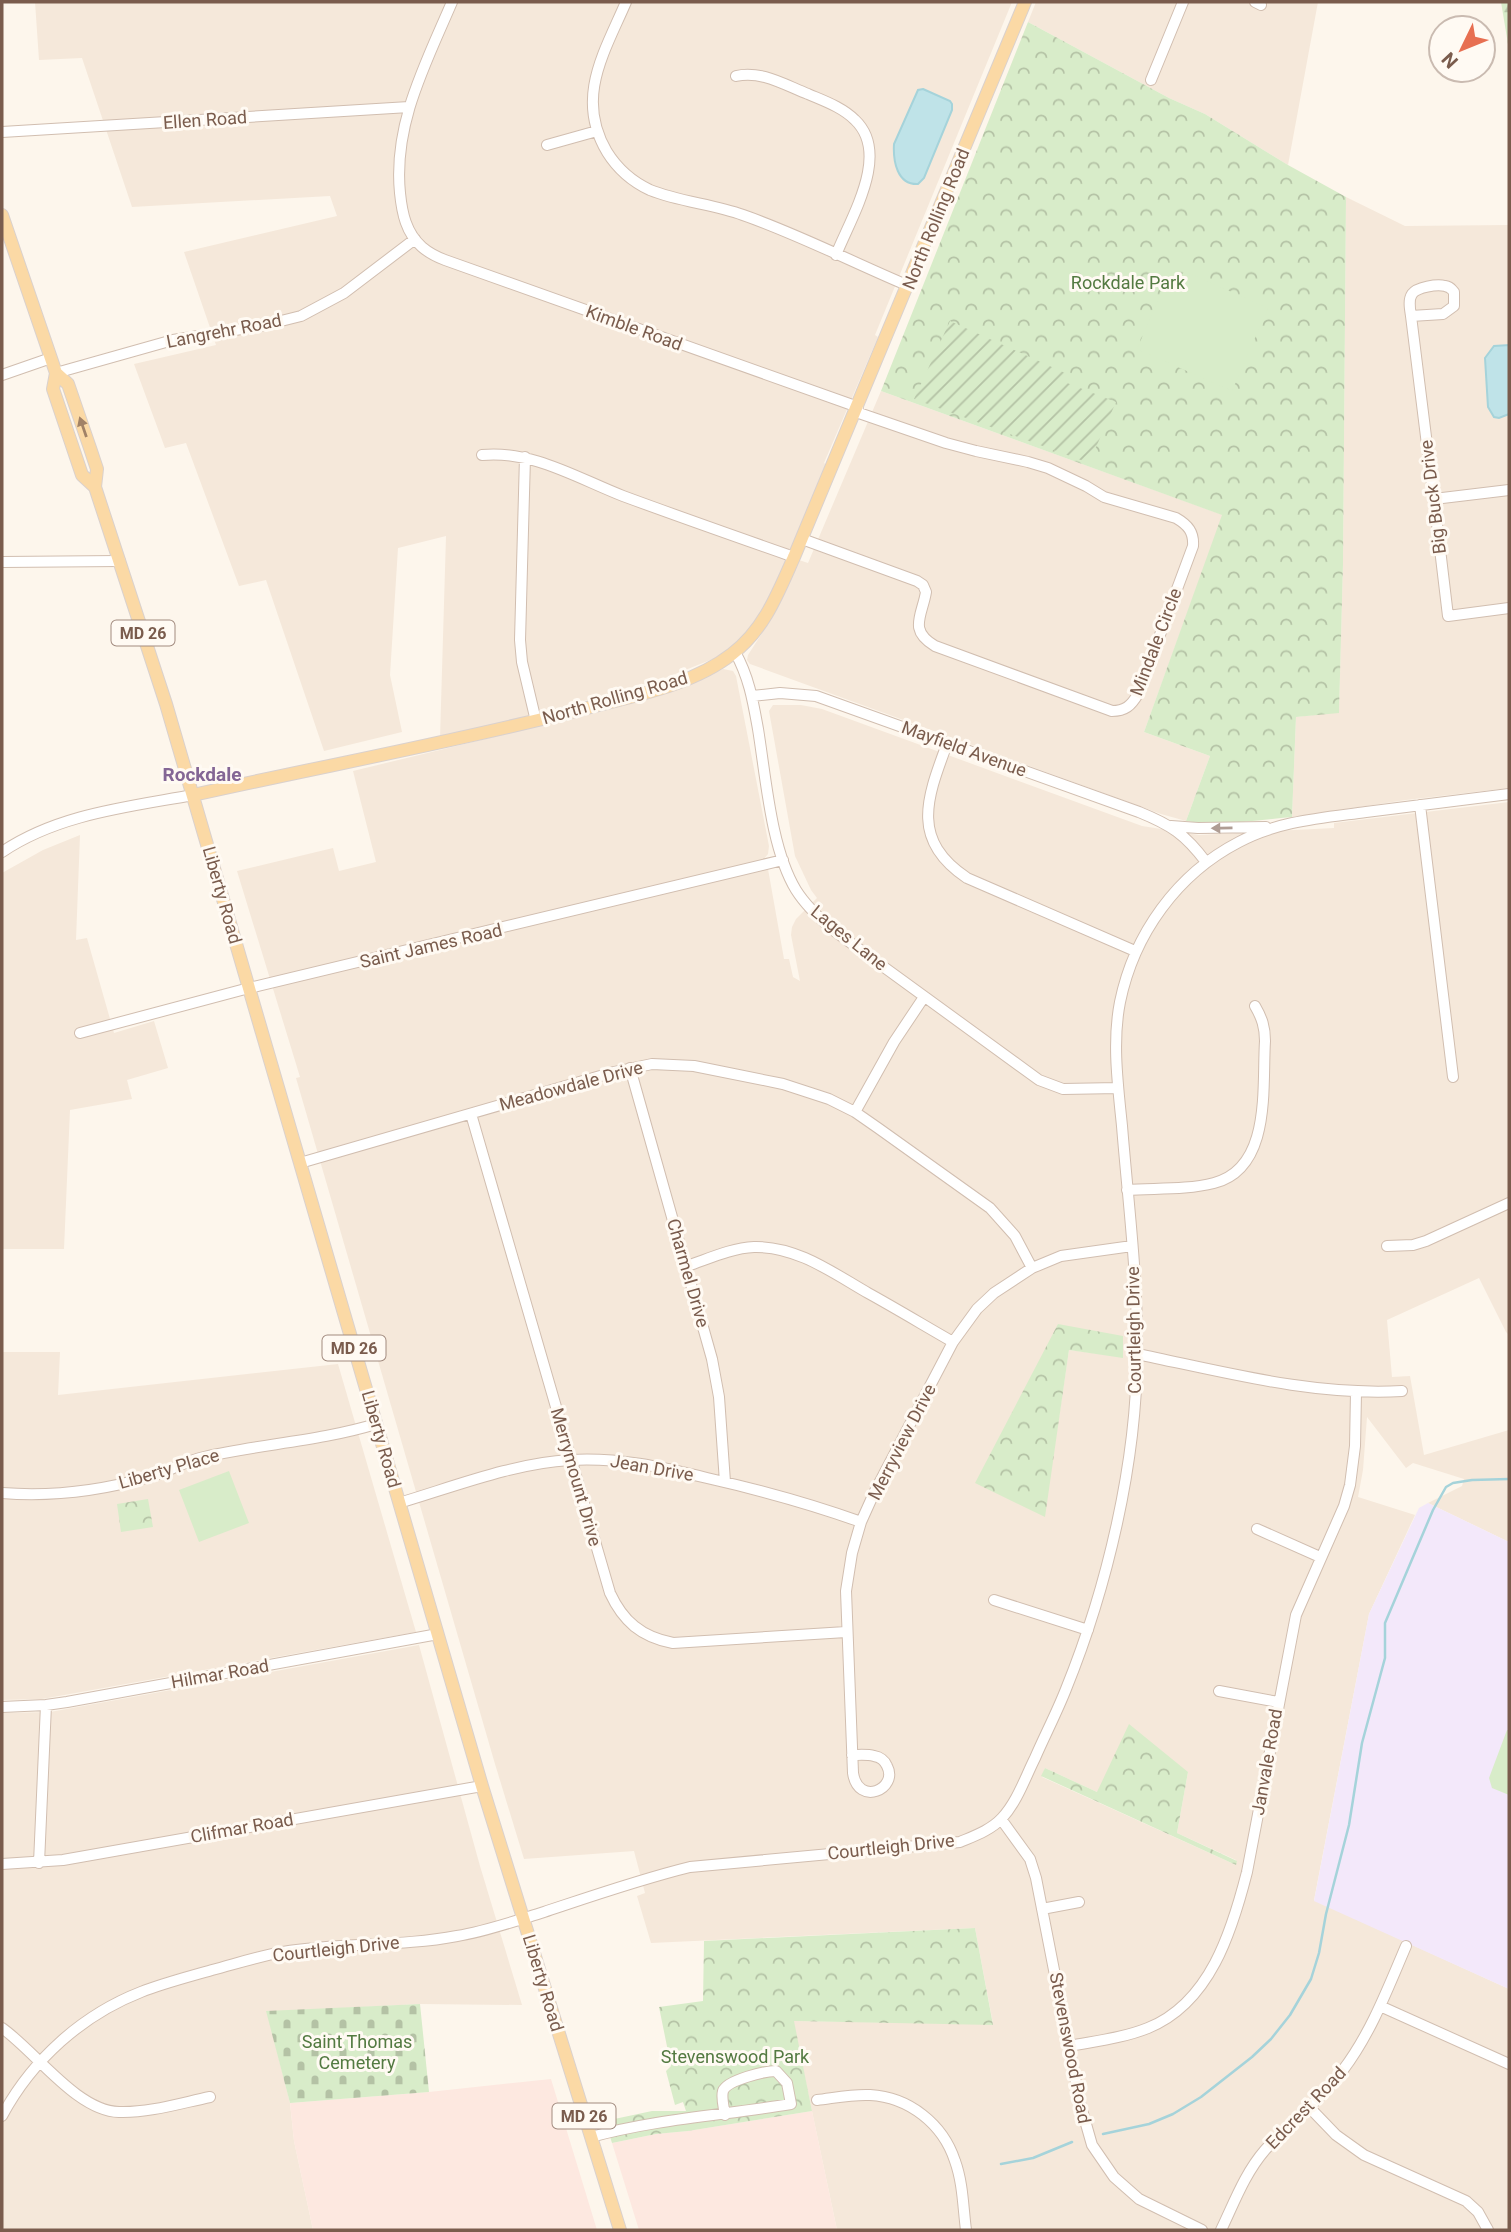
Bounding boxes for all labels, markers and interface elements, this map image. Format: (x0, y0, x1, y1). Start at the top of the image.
north arrow (1427, 14, 1497, 84)
text: N (1437, 48, 1463, 73)
street label: Ellen Road (162, 106, 248, 133)
street label: North Rolling Road (898, 145, 973, 292)
park label: Rockdale Park (1071, 272, 1186, 293)
street label: Kimble Road (583, 300, 685, 355)
street label: Langrehr Road (165, 309, 283, 352)
one-way arrow (77, 417, 88, 438)
street label: Big Buck Drive (1415, 439, 1450, 555)
street label: Mindale Circle (1125, 585, 1186, 699)
road number: MD 26 (111, 620, 174, 646)
street label: North Rolling Road (540, 667, 690, 728)
street label: Mayfield Avenue (899, 716, 1029, 781)
district label: Rockdale (163, 763, 241, 786)
one-way arrow (1211, 822, 1233, 834)
street label: Liberty Road (199, 844, 246, 946)
street label: Lages Lane (807, 901, 892, 975)
street label: Saint James Road (358, 919, 504, 972)
street label: Meadowdale Drive (497, 1056, 645, 1115)
street label: Charmel Drive (663, 1216, 714, 1330)
street label: Courtleigh Drive (1122, 1266, 1145, 1394)
road number: MD 26 (322, 1336, 386, 1360)
street label: Merryview Drive (863, 1380, 940, 1503)
street label: Liberty Road (358, 1388, 405, 1490)
street label: Merrymount Drive (547, 1405, 606, 1548)
street label: Liberty Place (116, 1444, 222, 1493)
street label: Jean Drive (609, 1450, 695, 1485)
street label: Hilmar Road (169, 1655, 271, 1692)
street label: Janvale Road (1247, 1707, 1286, 1817)
street label: Clifmar Road (189, 1808, 295, 1847)
street label: Courtleigh Drive (826, 1829, 955, 1864)
street label: Courtleigh Drive (271, 1931, 400, 1966)
street label: Liberty Road (519, 1932, 568, 2034)
street label: Stevenswood Road (1046, 1971, 1095, 2125)
park label: Saint Thomas Cemetery (302, 2031, 412, 2073)
park label: Stevenswood Park (661, 2046, 810, 2067)
street label: Edcrest Road (1261, 2062, 1350, 2153)
road number: MD 26 (552, 2104, 616, 2128)

